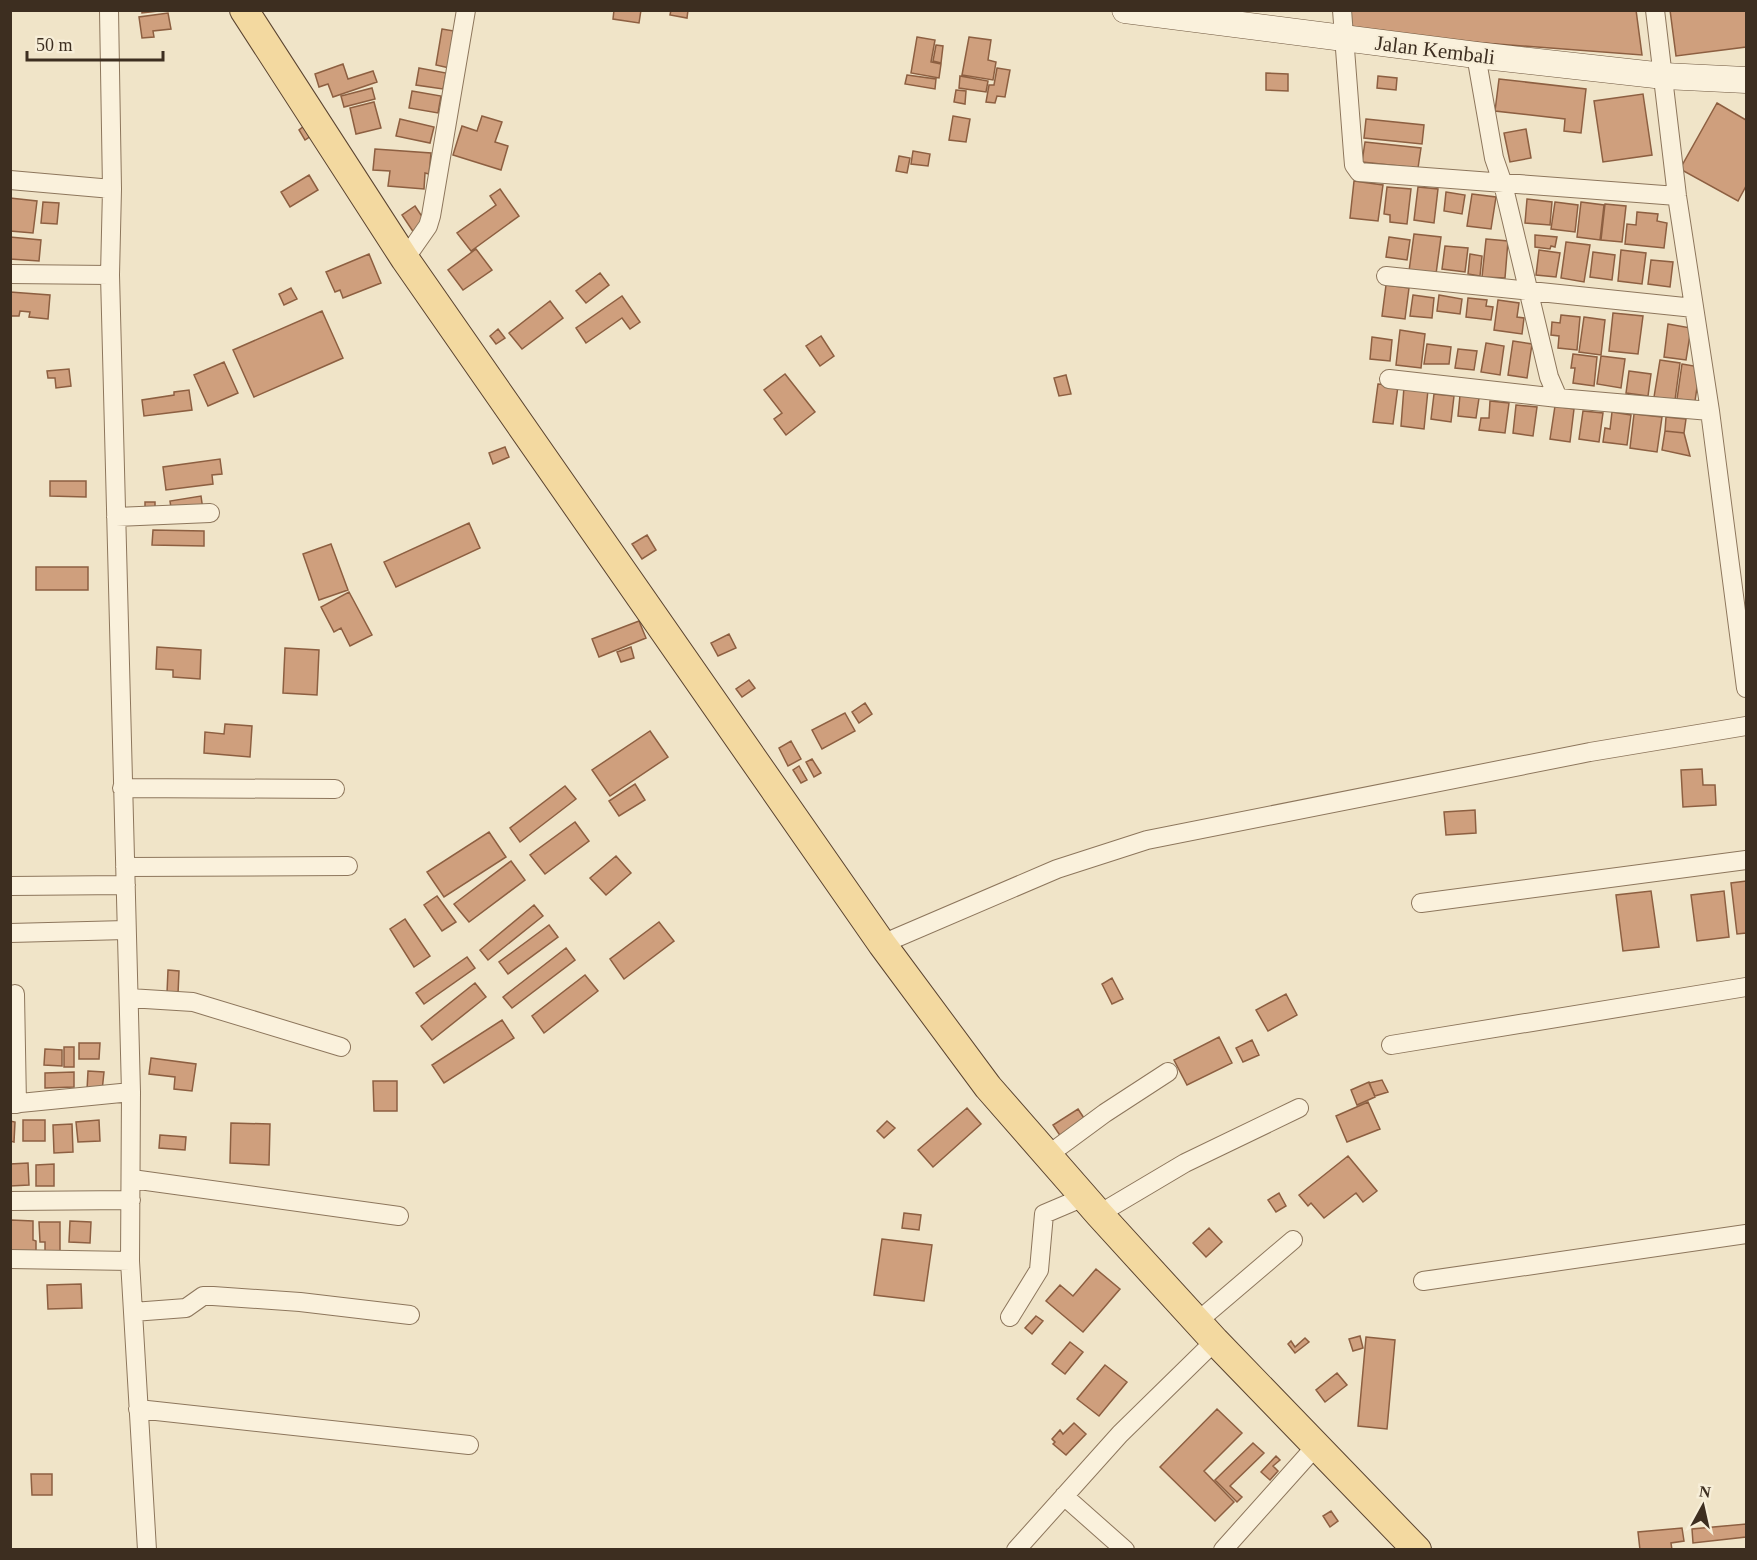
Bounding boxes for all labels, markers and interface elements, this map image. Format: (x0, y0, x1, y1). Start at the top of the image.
scale bar (27, 24, 164, 62)
street label: Jalan Kembali (1374, 31, 1497, 69)
text: 50 m (36, 35, 73, 55)
north arrow (1673, 1476, 1733, 1536)
text: N (1698, 1482, 1712, 1501)

